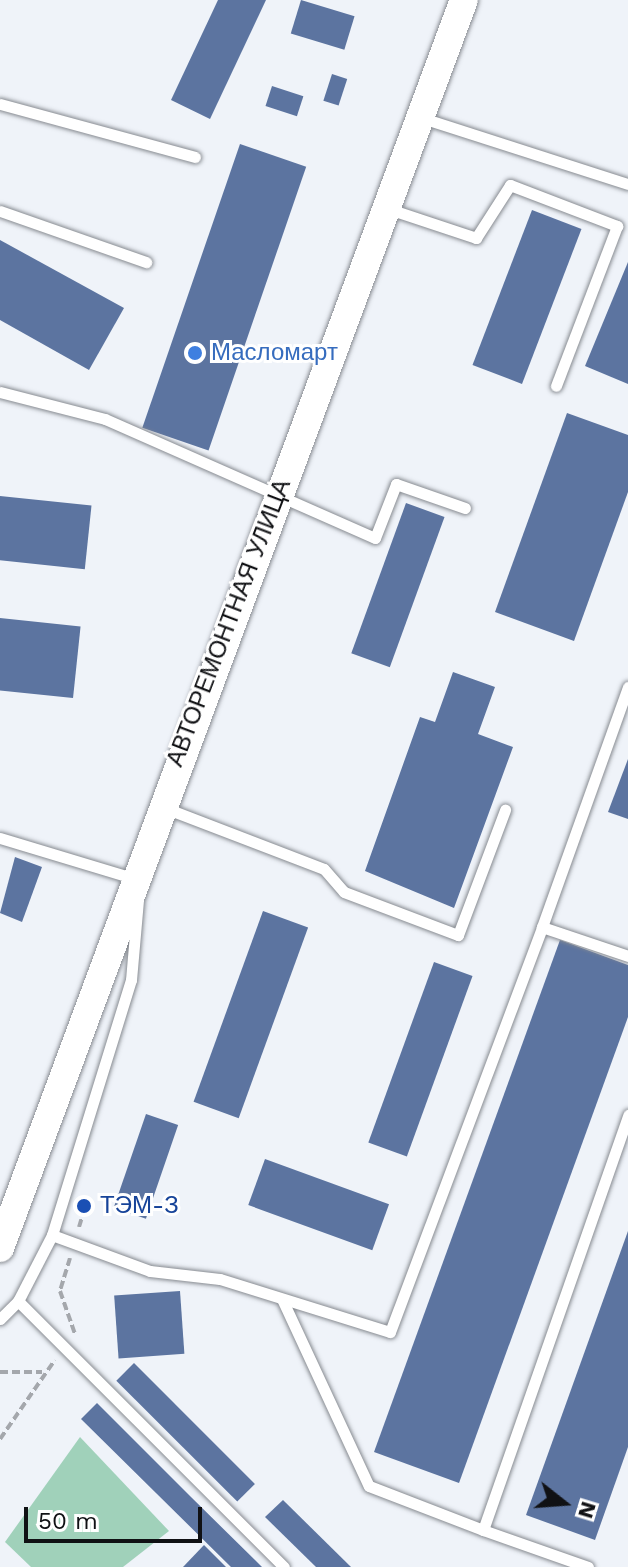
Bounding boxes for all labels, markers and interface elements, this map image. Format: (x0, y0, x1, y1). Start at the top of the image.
place label: Масломарт (211, 339, 338, 367)
marker: Масломарт (186, 344, 204, 362)
street label: АВТОРЕМОНТНАЯ УЛИЦА (161, 475, 297, 771)
place label: ТЭМ-З (100, 1192, 179, 1220)
marker: ТЭМ-З (75, 1197, 93, 1215)
north arrow (524, 1463, 604, 1543)
scale bar (28, 1491, 206, 1541)
text: N (573, 1499, 602, 1522)
text: 50 m (38, 1507, 98, 1535)

